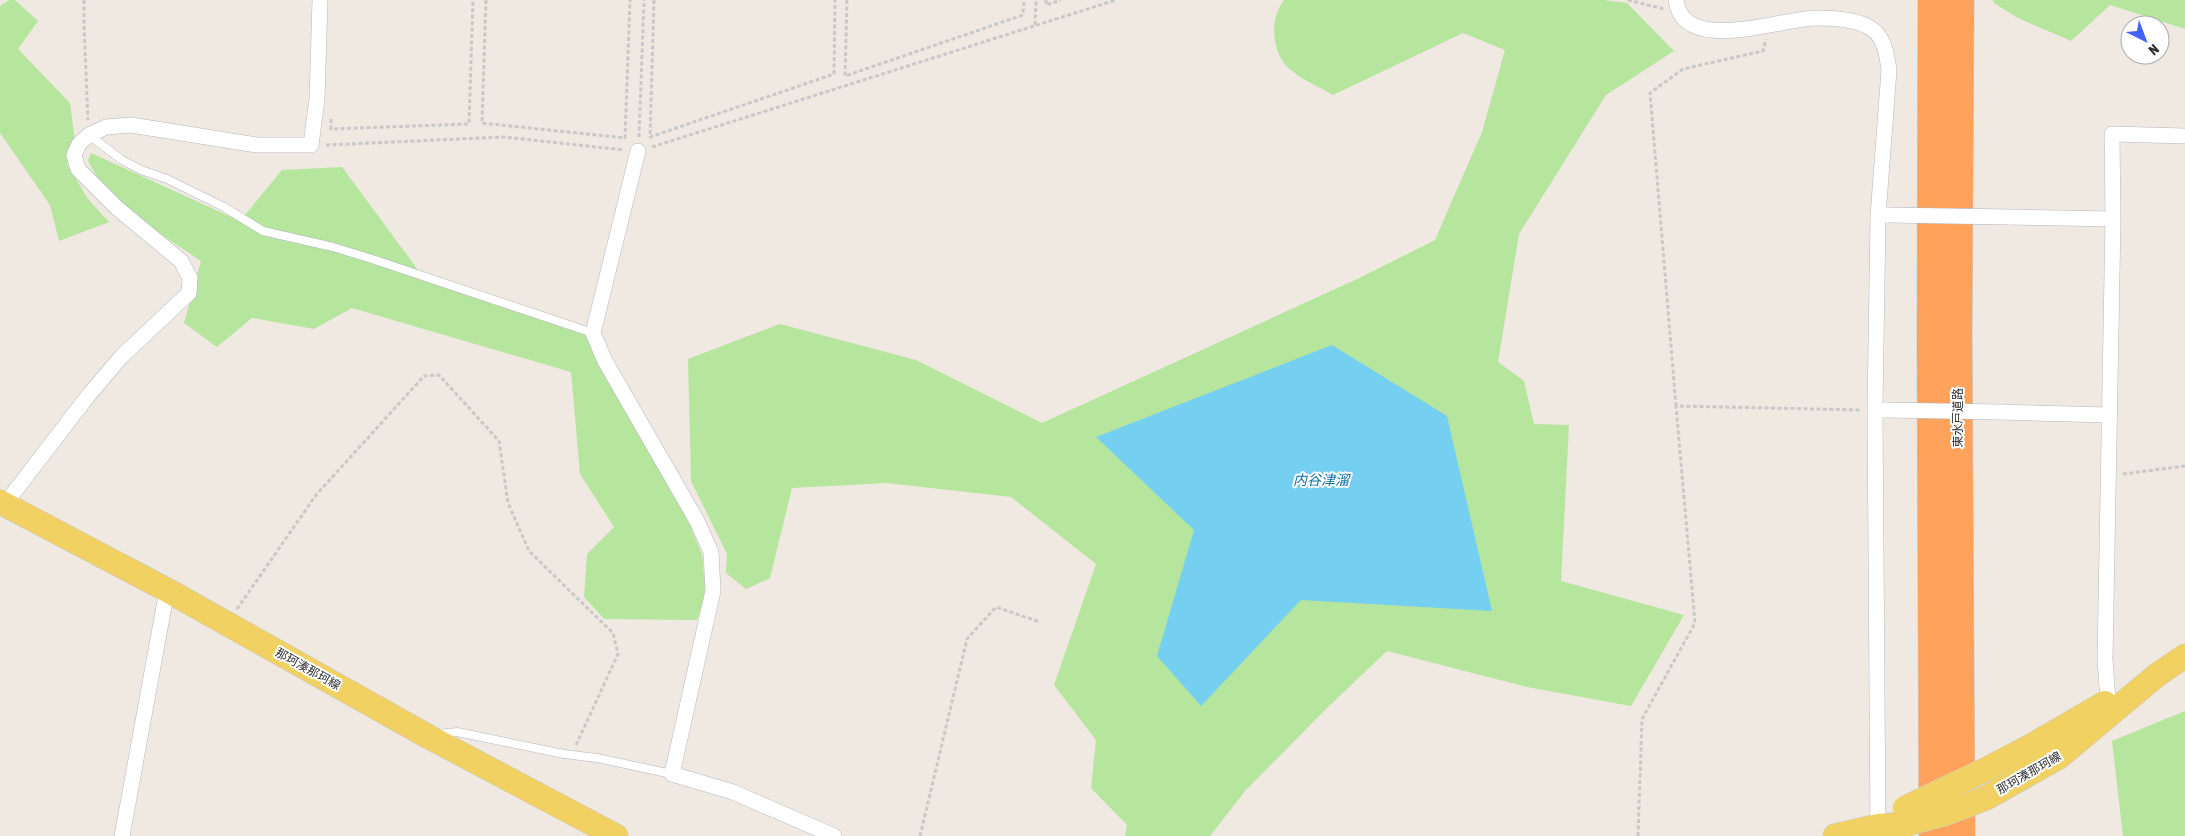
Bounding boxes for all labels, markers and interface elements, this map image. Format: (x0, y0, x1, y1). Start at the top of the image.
north arrow (2120, 15, 2170, 65)
text: N (2145, 41, 2162, 58)
street label: 東水戸道路 (1951, 388, 1965, 448)
water label: 内谷津溜 (1293, 472, 1351, 488)
street label: 那珂湊那珂線 (273, 645, 343, 693)
street label: 那珂湊那珂線 (1994, 749, 2064, 797)

